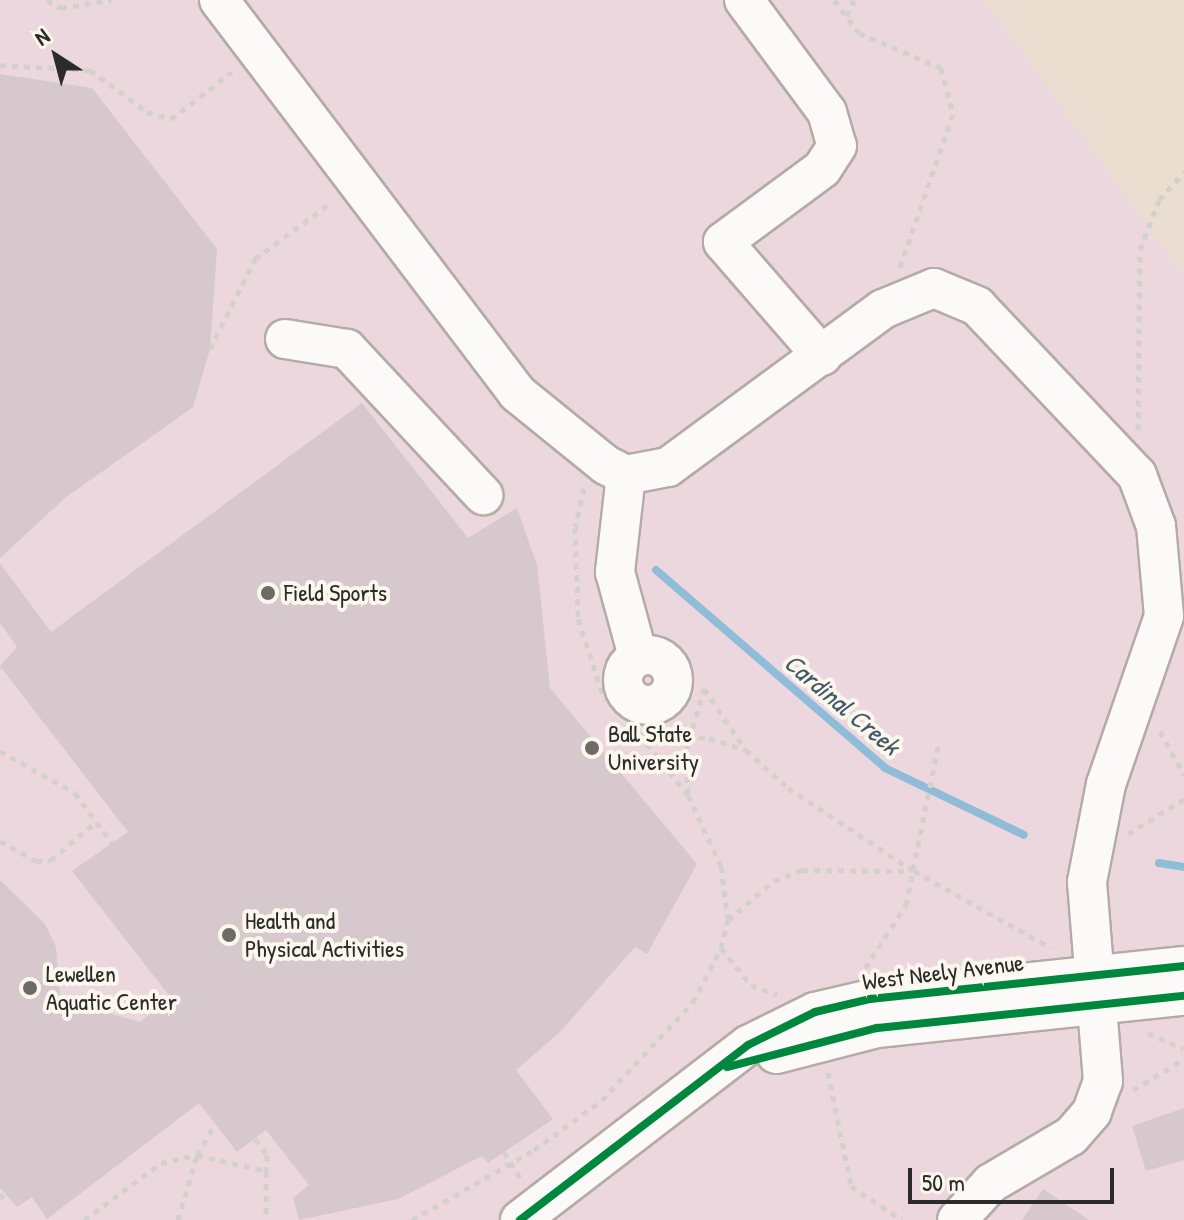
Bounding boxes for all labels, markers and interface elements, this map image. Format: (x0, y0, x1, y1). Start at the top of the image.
north arrow (16, 16, 96, 96)
text: N (28, 21, 55, 52)
place label: Field Sports (284, 579, 387, 607)
marker: Field Sports (259, 584, 277, 602)
water label: Cardinal Creek (778, 647, 906, 761)
place label: Ball State University (608, 720, 699, 776)
marker: Ball State University (583, 739, 601, 757)
place label: Health and Physical Activities (245, 907, 404, 963)
marker: Health and Physical Activities (220, 926, 238, 944)
street label: West Neely Avenue (861, 948, 1025, 996)
place label: Lewellen Aquatic Center (46, 960, 177, 1016)
marker: Lewellen Aquatic Center (21, 979, 39, 997)
scale bar (912, 1152, 1118, 1202)
text: 50 m (922, 1166, 965, 1198)

